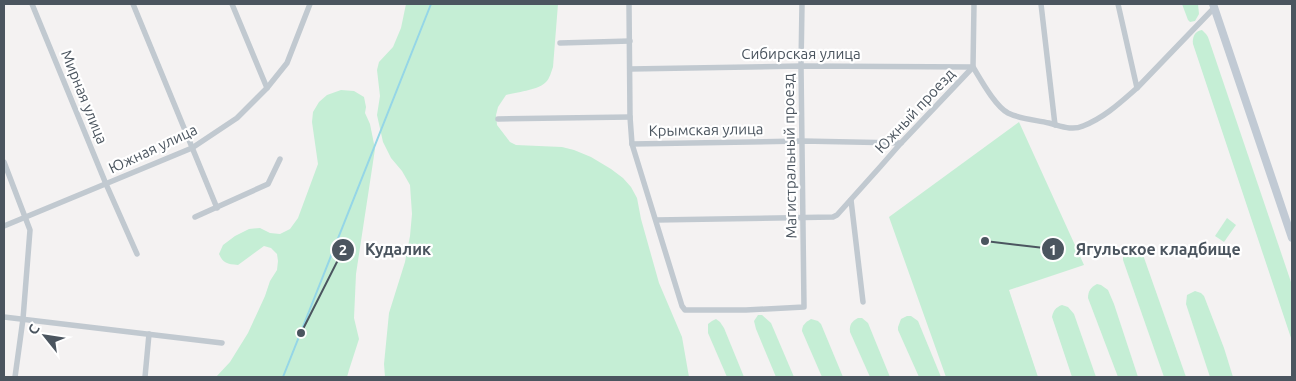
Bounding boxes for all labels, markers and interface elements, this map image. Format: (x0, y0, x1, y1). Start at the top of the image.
street label: Сибирская улица (741, 45, 861, 62)
street label: Мирная улица (58, 47, 111, 146)
street label: Южный проезд (871, 65, 958, 156)
street label: Магистральный проезд (780, 73, 799, 239)
street label: Крымская улица (648, 120, 764, 139)
street label: Южная улица (106, 121, 200, 176)
callout: Кудалик (330, 234, 442, 265)
callout: Ягульское кладбище (1041, 234, 1251, 265)
text: Кудалик (365, 240, 431, 258)
text: Ягульское кладбище (1075, 240, 1241, 258)
text: 2 (339, 241, 347, 258)
text: 1 (1049, 241, 1057, 258)
north arrow (20, 311, 70, 361)
text: С (25, 322, 43, 337)

